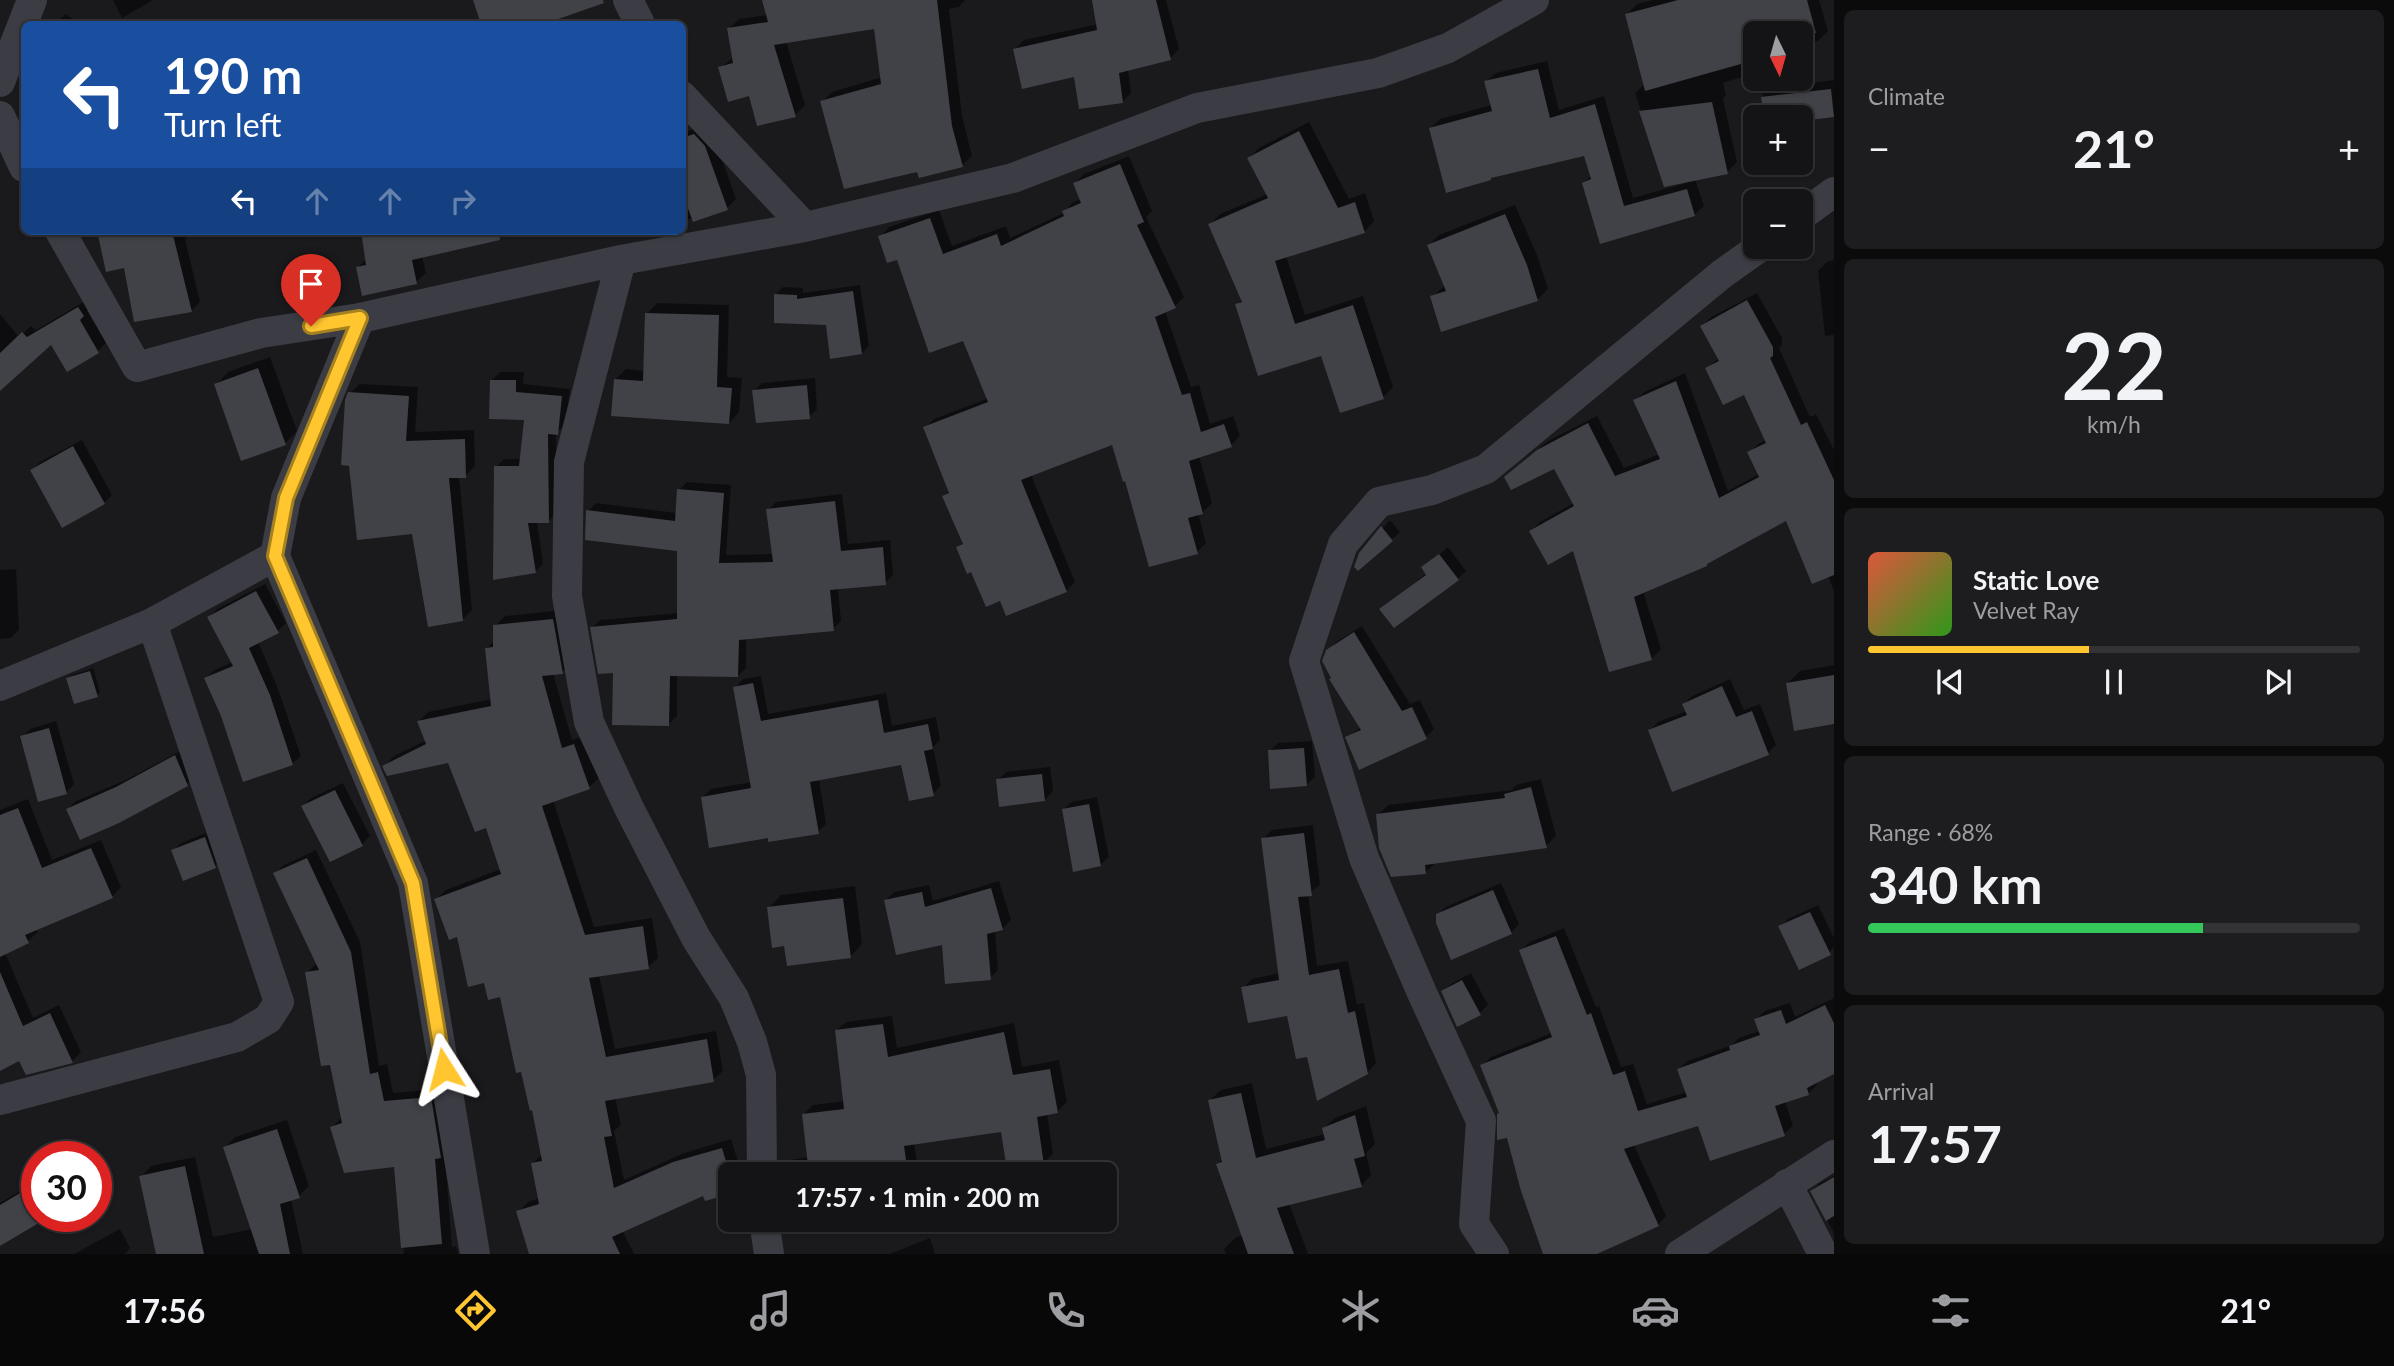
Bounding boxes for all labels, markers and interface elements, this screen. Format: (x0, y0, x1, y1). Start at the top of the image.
north arrow (1743, 21, 1813, 91)
map controls (1743, 21, 1813, 259)
text: 190 m (164, 46, 302, 104)
icon: left (49, 49, 140, 140)
text: Climate (1868, 82, 1945, 110)
text: Turn left (164, 105, 281, 144)
button: + (1743, 105, 1813, 175)
text: 21° (2073, 117, 2155, 179)
text: − (1868, 125, 1890, 171)
text: + (2338, 125, 2360, 171)
icon: left (225, 182, 263, 220)
icon: ahead (298, 182, 336, 220)
icon: ahead (371, 182, 409, 220)
icon: right (444, 182, 482, 220)
button: − (1743, 189, 1813, 259)
pin (281, 254, 341, 326)
icon: arrive (292, 265, 330, 303)
text: 22 (2061, 310, 2167, 419)
text: km/h (2087, 410, 2141, 438)
text: Static Love (1973, 564, 2100, 596)
text: Velvet Ray (1973, 596, 2079, 624)
icon: previous (1931, 663, 1969, 701)
icon: pause (2095, 663, 2133, 701)
icon: next (2259, 663, 2297, 701)
text: Range · 68% (1868, 818, 1993, 846)
text: 340 km (1868, 853, 2042, 915)
position arrow (407, 1032, 481, 1106)
text: Arrival (1868, 1077, 1934, 1105)
text: 17:57 (1868, 1112, 2002, 1174)
speed limit sign: 30 (21, 1141, 112, 1232)
text: 17:57 · 1 min · 200 m (795, 1181, 1040, 1213)
icon: directions (451, 1286, 500, 1335)
icon: music (746, 1286, 795, 1335)
icon: phone (1041, 1286, 1090, 1335)
icon: climate (1336, 1286, 1385, 1335)
icon: car (1631, 1286, 1680, 1335)
icon: filters (1926, 1286, 1975, 1335)
text: 17:56 (123, 1291, 205, 1330)
text: 21° (2221, 1291, 2271, 1330)

